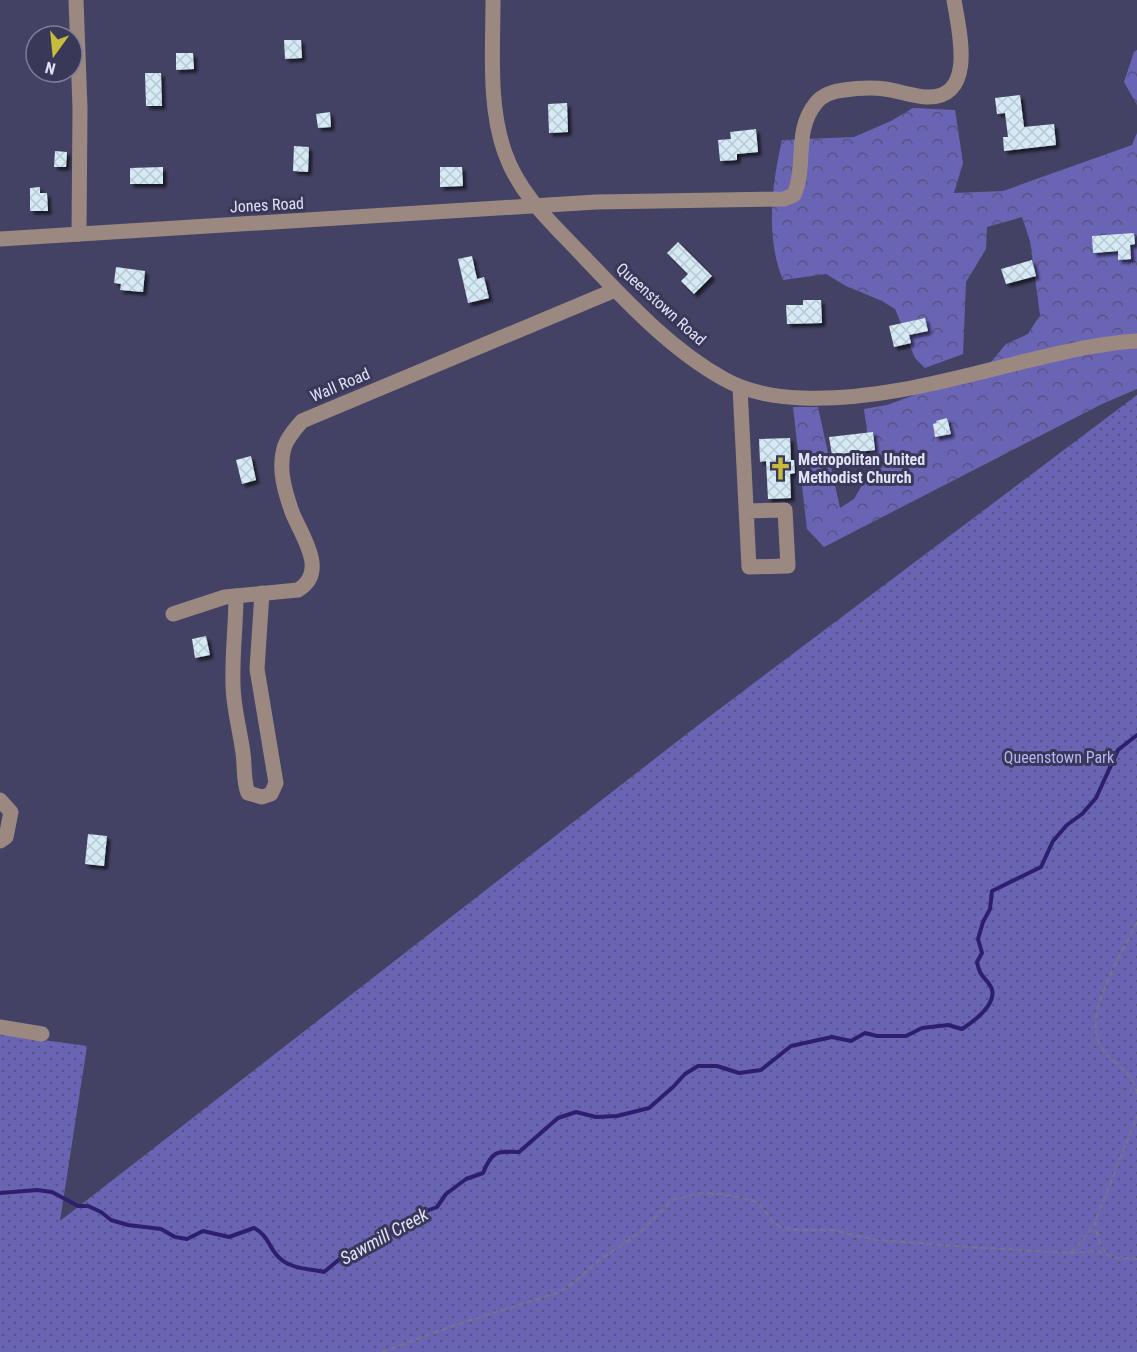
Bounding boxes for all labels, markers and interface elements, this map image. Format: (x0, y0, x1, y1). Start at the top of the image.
north arrow (24, 24, 84, 84)
text: N (43, 58, 57, 78)
street label: Jones Road (229, 194, 305, 216)
street label: Queenstown Road (612, 259, 710, 349)
street label: Wall Road (307, 364, 373, 406)
place label: Metropolitan United Methodist Church (798, 450, 925, 487)
church icon: Metropolitan United Methodist Church (767, 455, 793, 481)
park label: Queenstown Park (1004, 748, 1115, 767)
water label: Sawmill Creek (336, 1203, 433, 1269)

